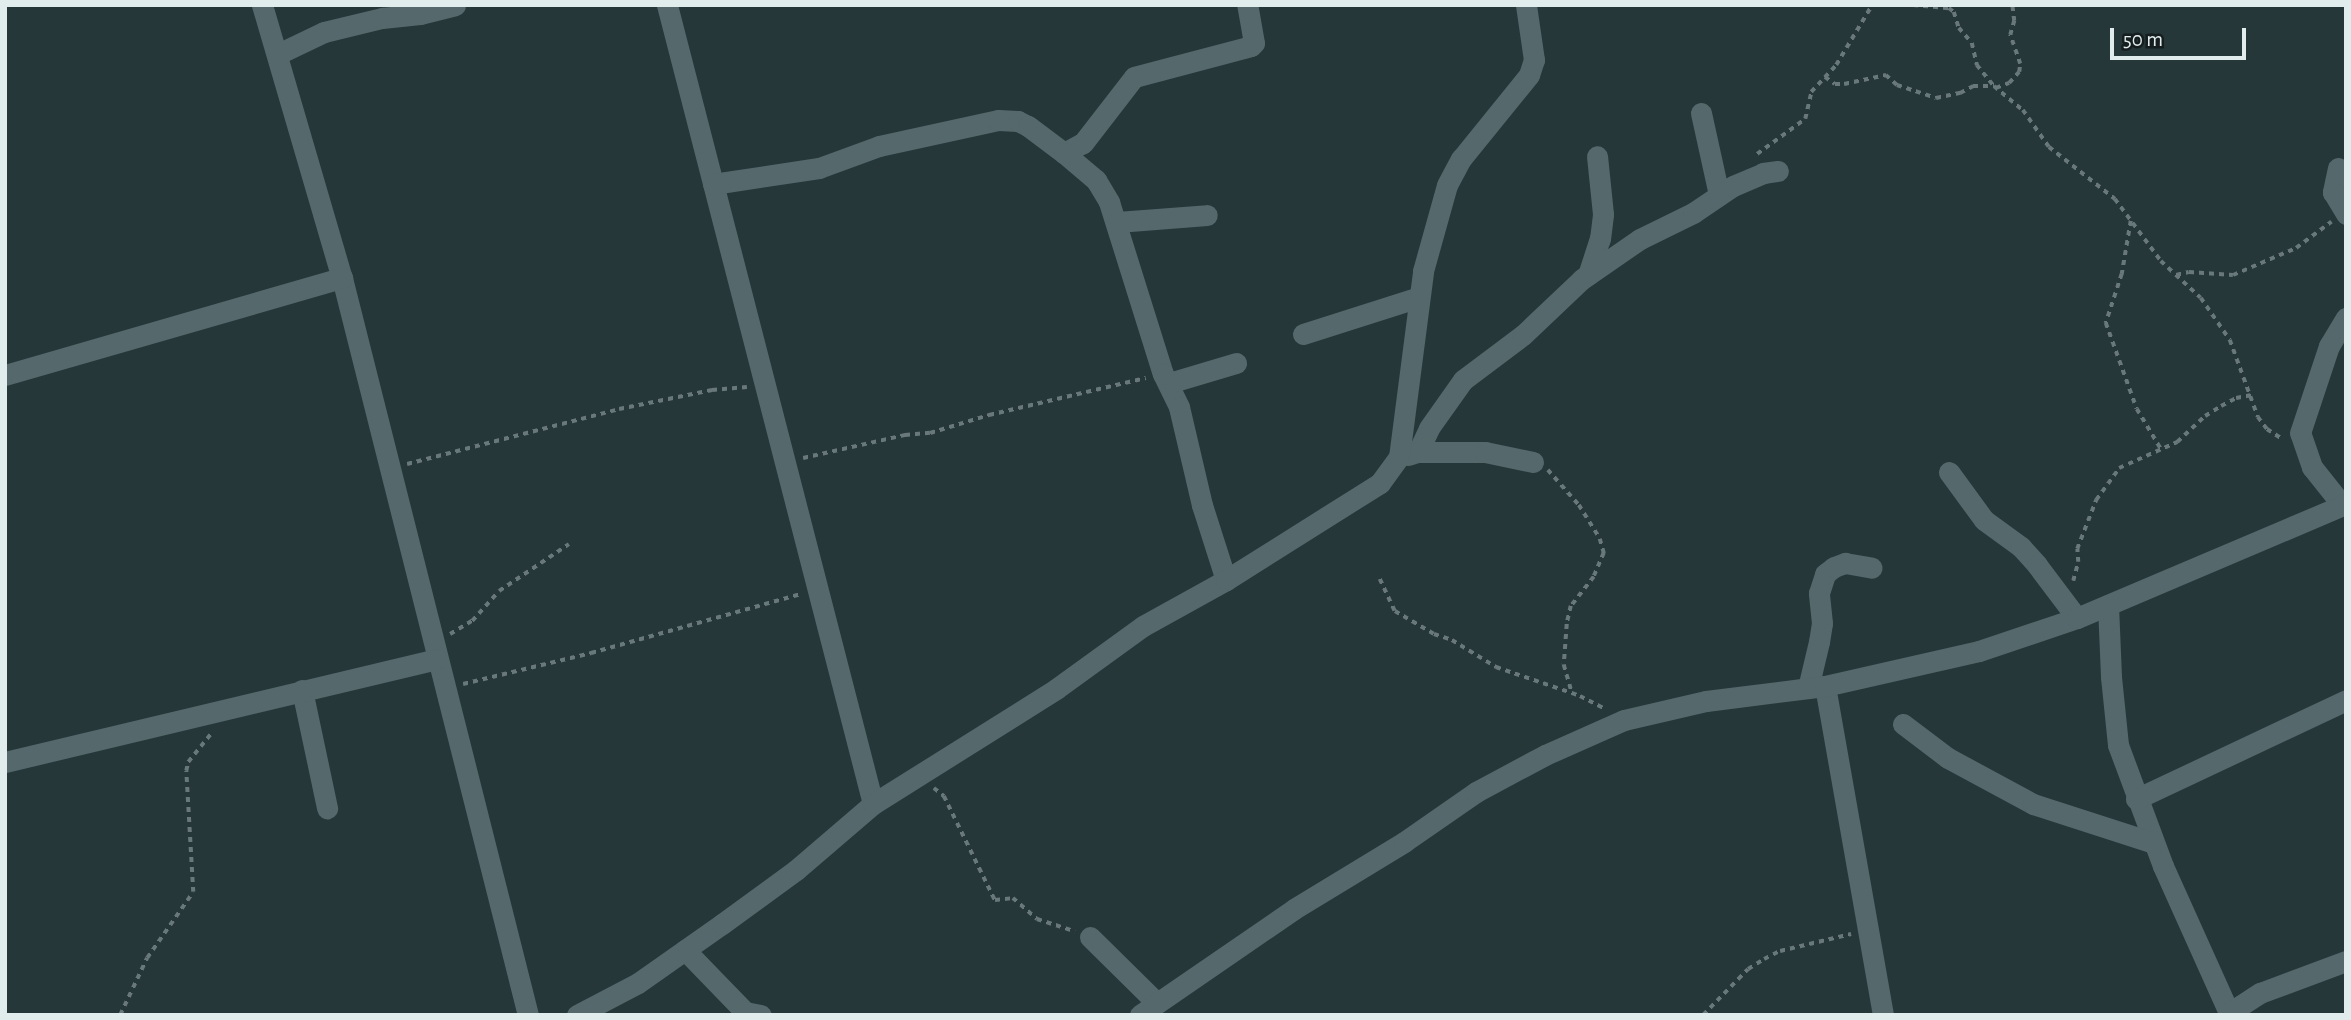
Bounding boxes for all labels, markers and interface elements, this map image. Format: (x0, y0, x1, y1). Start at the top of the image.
scale bar (2113, 14, 2250, 58)
text: 50 m (2123, 29, 2163, 50)

